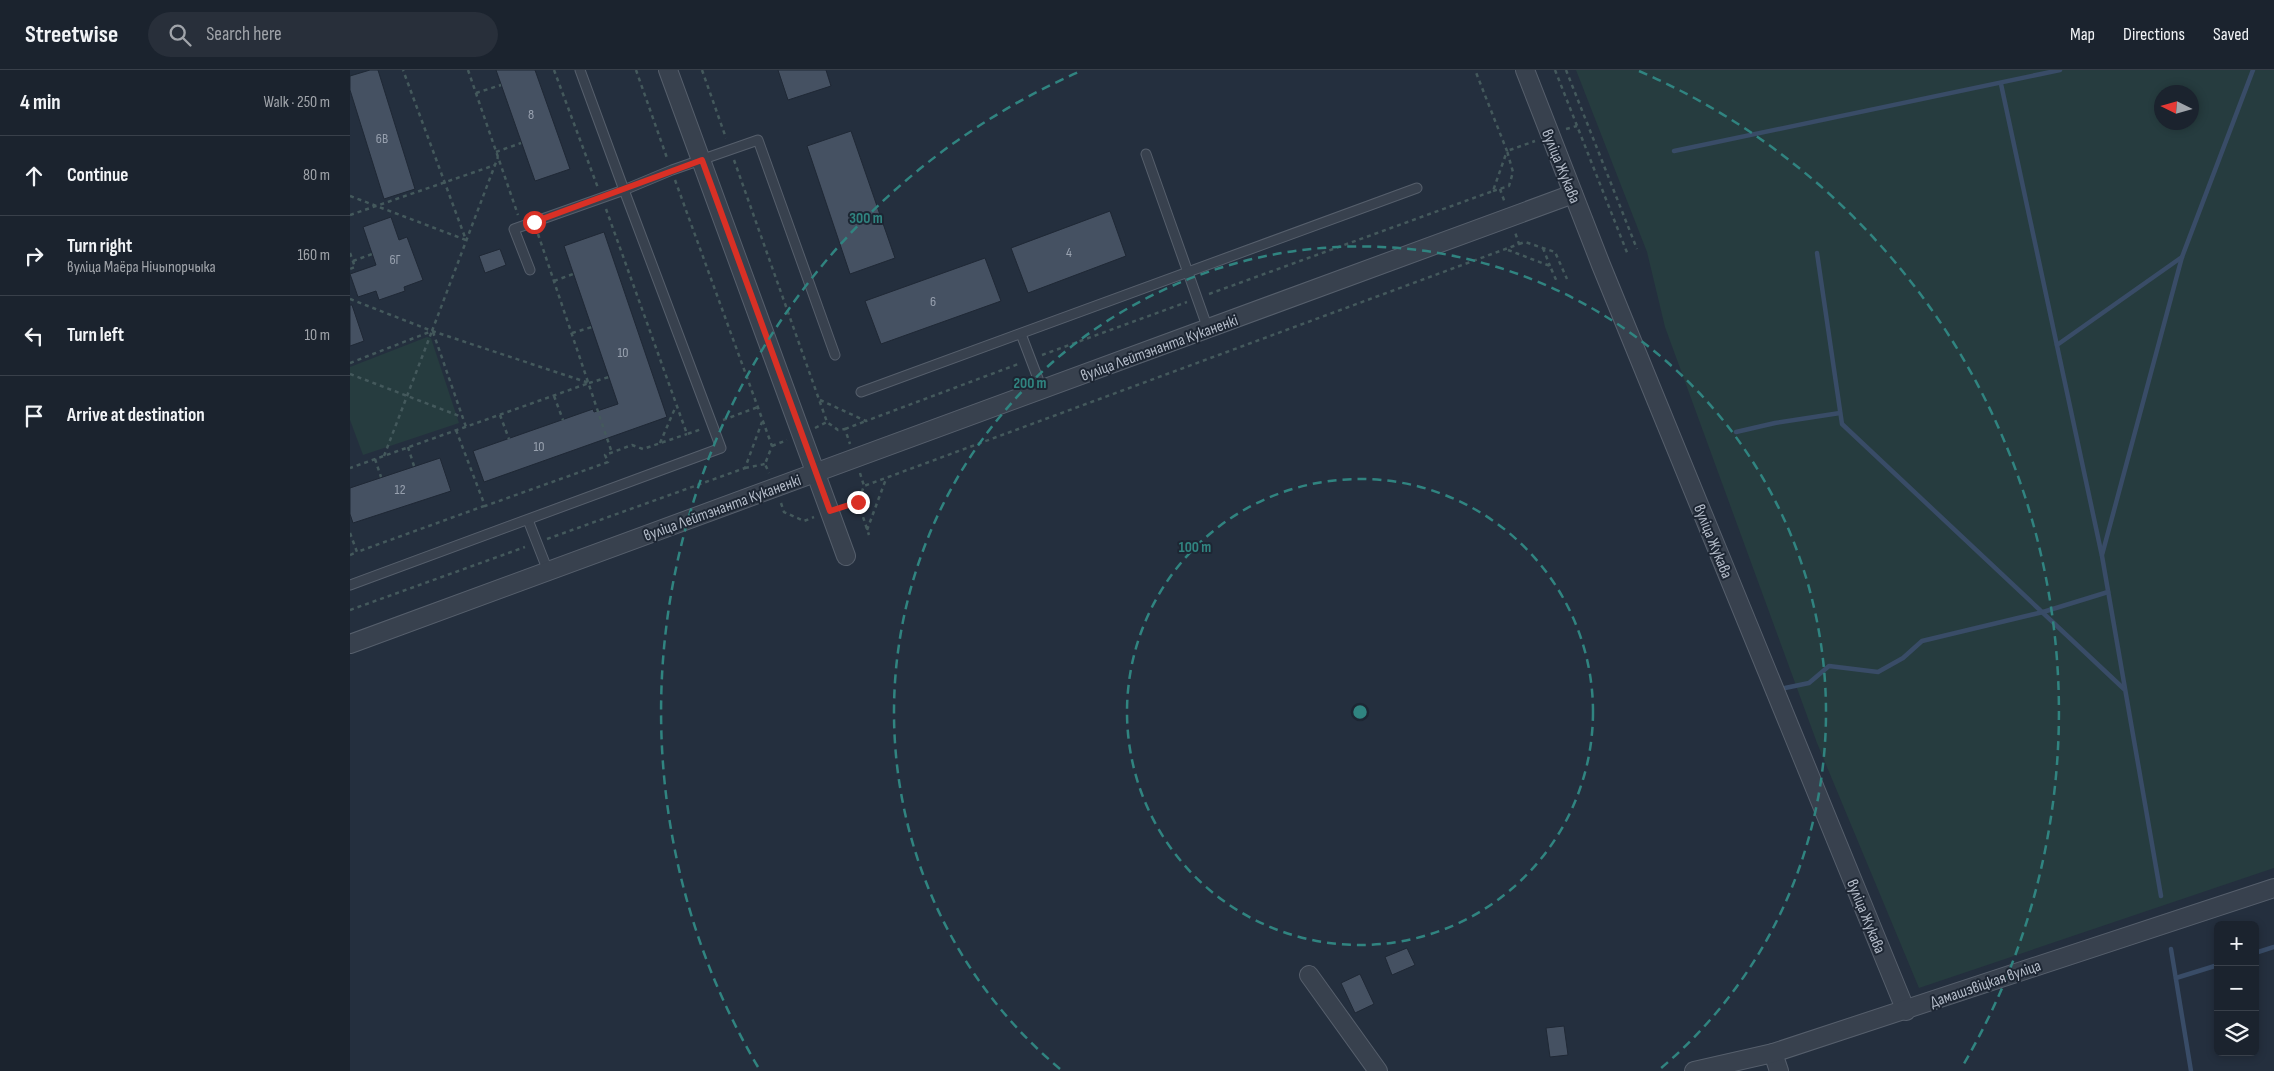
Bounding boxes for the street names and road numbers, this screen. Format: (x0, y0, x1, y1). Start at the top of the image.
street label: вуліца Жукава (1537, 127, 1584, 206)
street label: вуліца Лейтэнанта Куканенкі (1078, 311, 1241, 386)
street label: вуліца Лейтэнанта Куканенкі (641, 471, 804, 546)
street label: вуліца Жукава (1689, 502, 1736, 581)
street label: вуліца Жукава (1842, 877, 1889, 956)
street label: Дамашэвіцкая вуліца (1928, 957, 2043, 1012)

